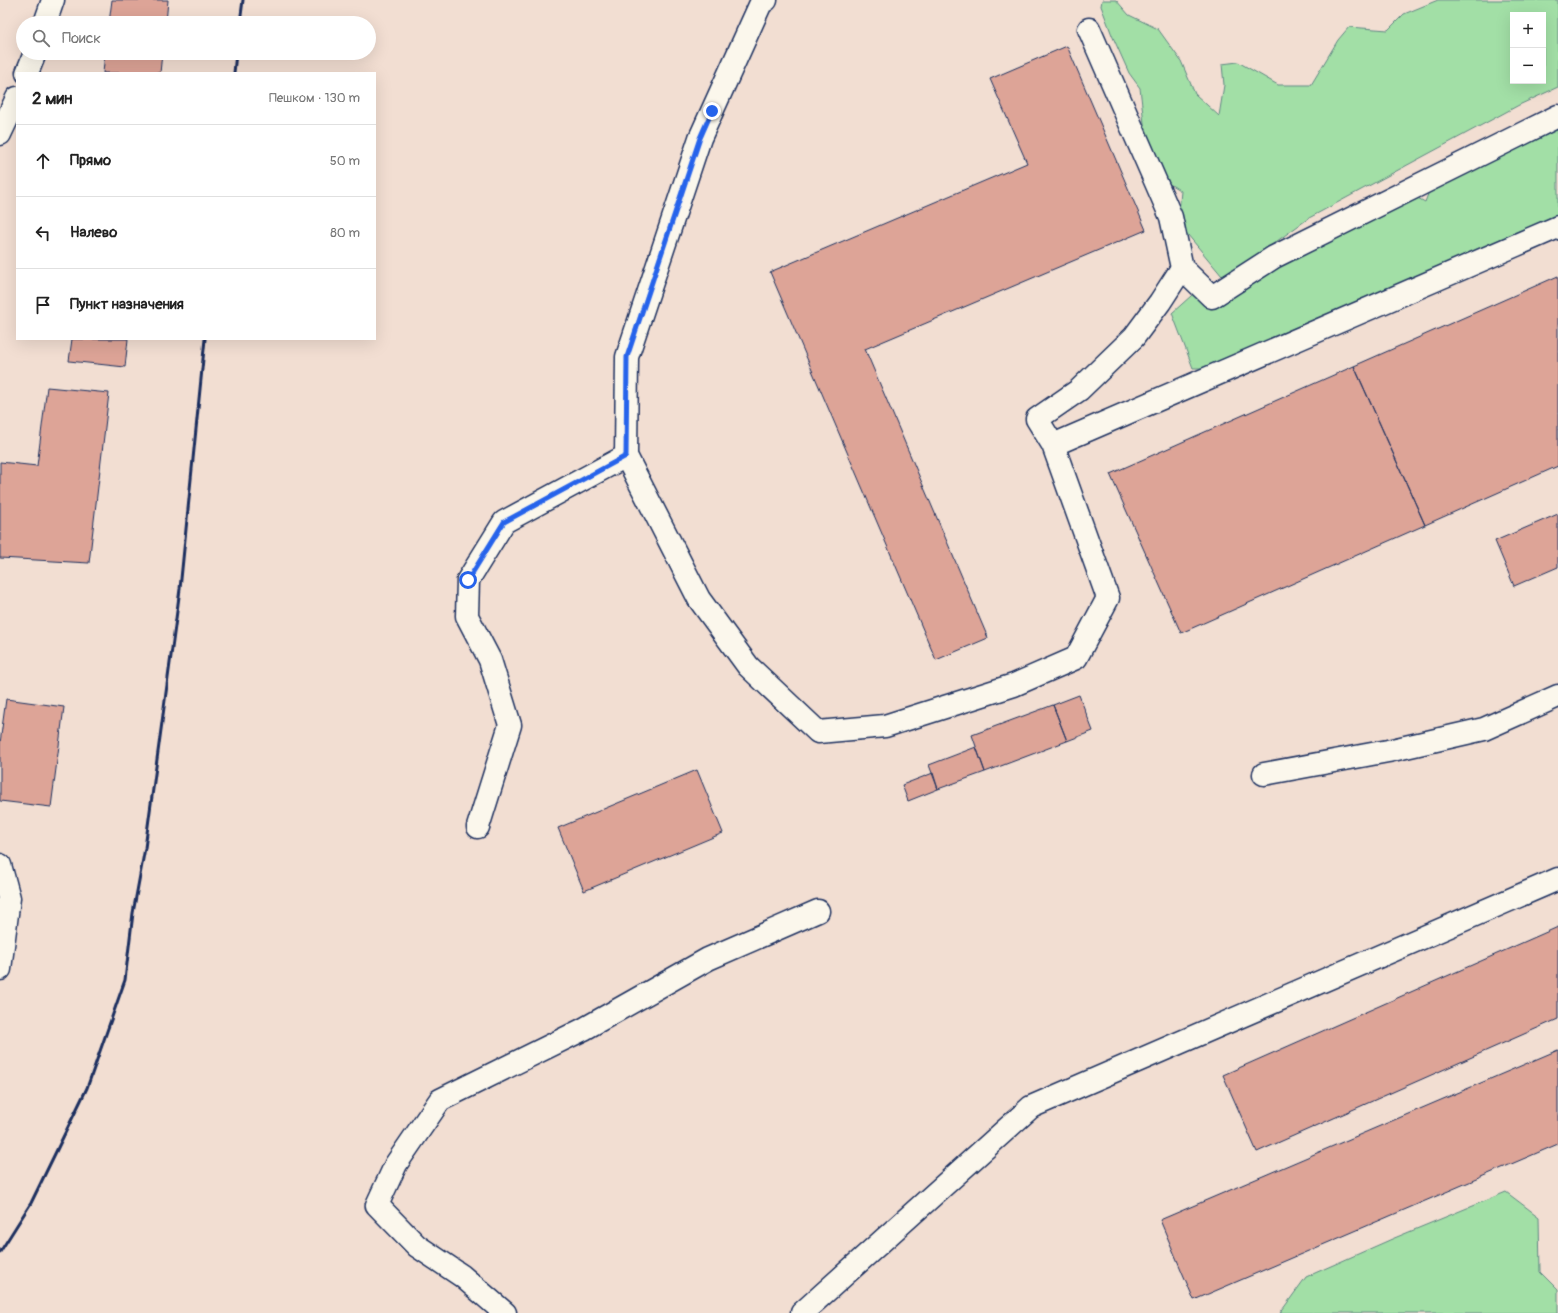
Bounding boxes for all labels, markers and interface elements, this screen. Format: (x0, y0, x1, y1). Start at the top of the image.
map controls (1510, 12, 1546, 84)
button: + (1510, 12, 1546, 48)
search box (16, 16, 376, 60)
icon: search (30, 27, 52, 49)
text: Поиск (62, 29, 101, 48)
button: − (1510, 48, 1546, 84)
text: 2 мин (32, 88, 72, 109)
text: Пешком · 130 m (269, 90, 360, 106)
route end (703, 102, 721, 120)
icon: ahead (32, 150, 54, 172)
text: Прямо (70, 151, 111, 170)
text: 50 m (330, 153, 360, 169)
icon: left (32, 222, 54, 244)
text: Налево (70, 223, 117, 242)
text: 80 m (330, 225, 360, 241)
icon: arrive (32, 294, 54, 316)
text: Пункт назначения (70, 295, 184, 314)
route start (459, 571, 477, 589)

